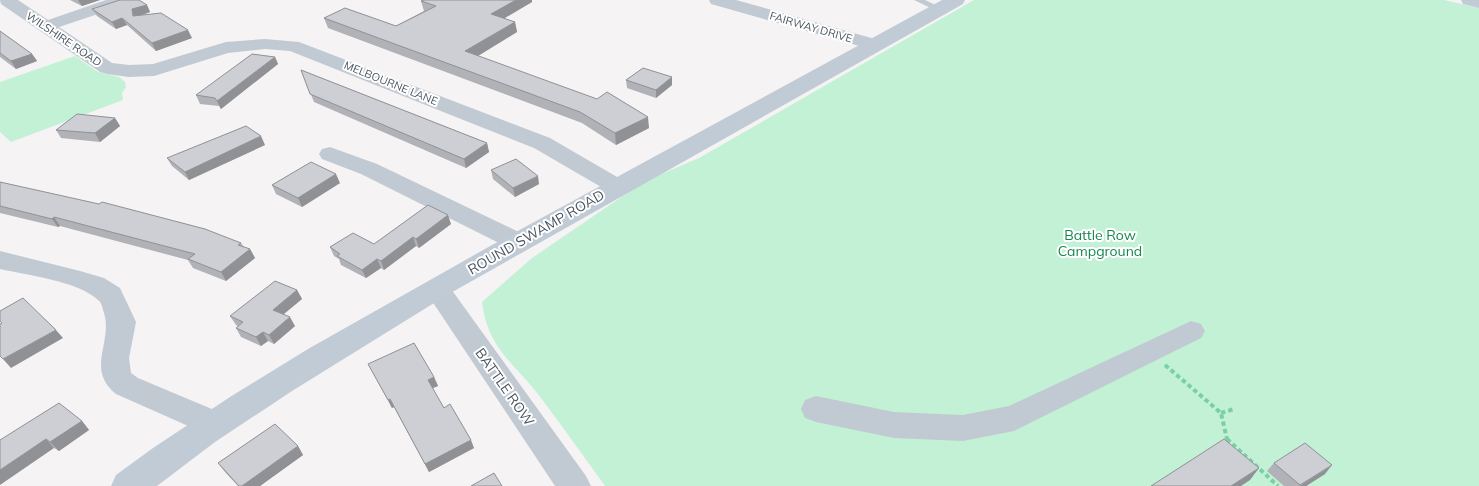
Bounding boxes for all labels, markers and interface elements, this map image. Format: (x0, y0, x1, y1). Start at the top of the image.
street label: WILSHIRE ROAD (24, 9, 104, 69)
street label: FAIRWAY DRIVE (768, 9, 854, 45)
street label: MELBOURNE LANE (342, 58, 440, 108)
street label: ROUND SWAMP ROAD (465, 186, 607, 278)
park label: Battle Row Campground (1058, 226, 1142, 260)
street label: BATTLE ROW (472, 345, 539, 430)

